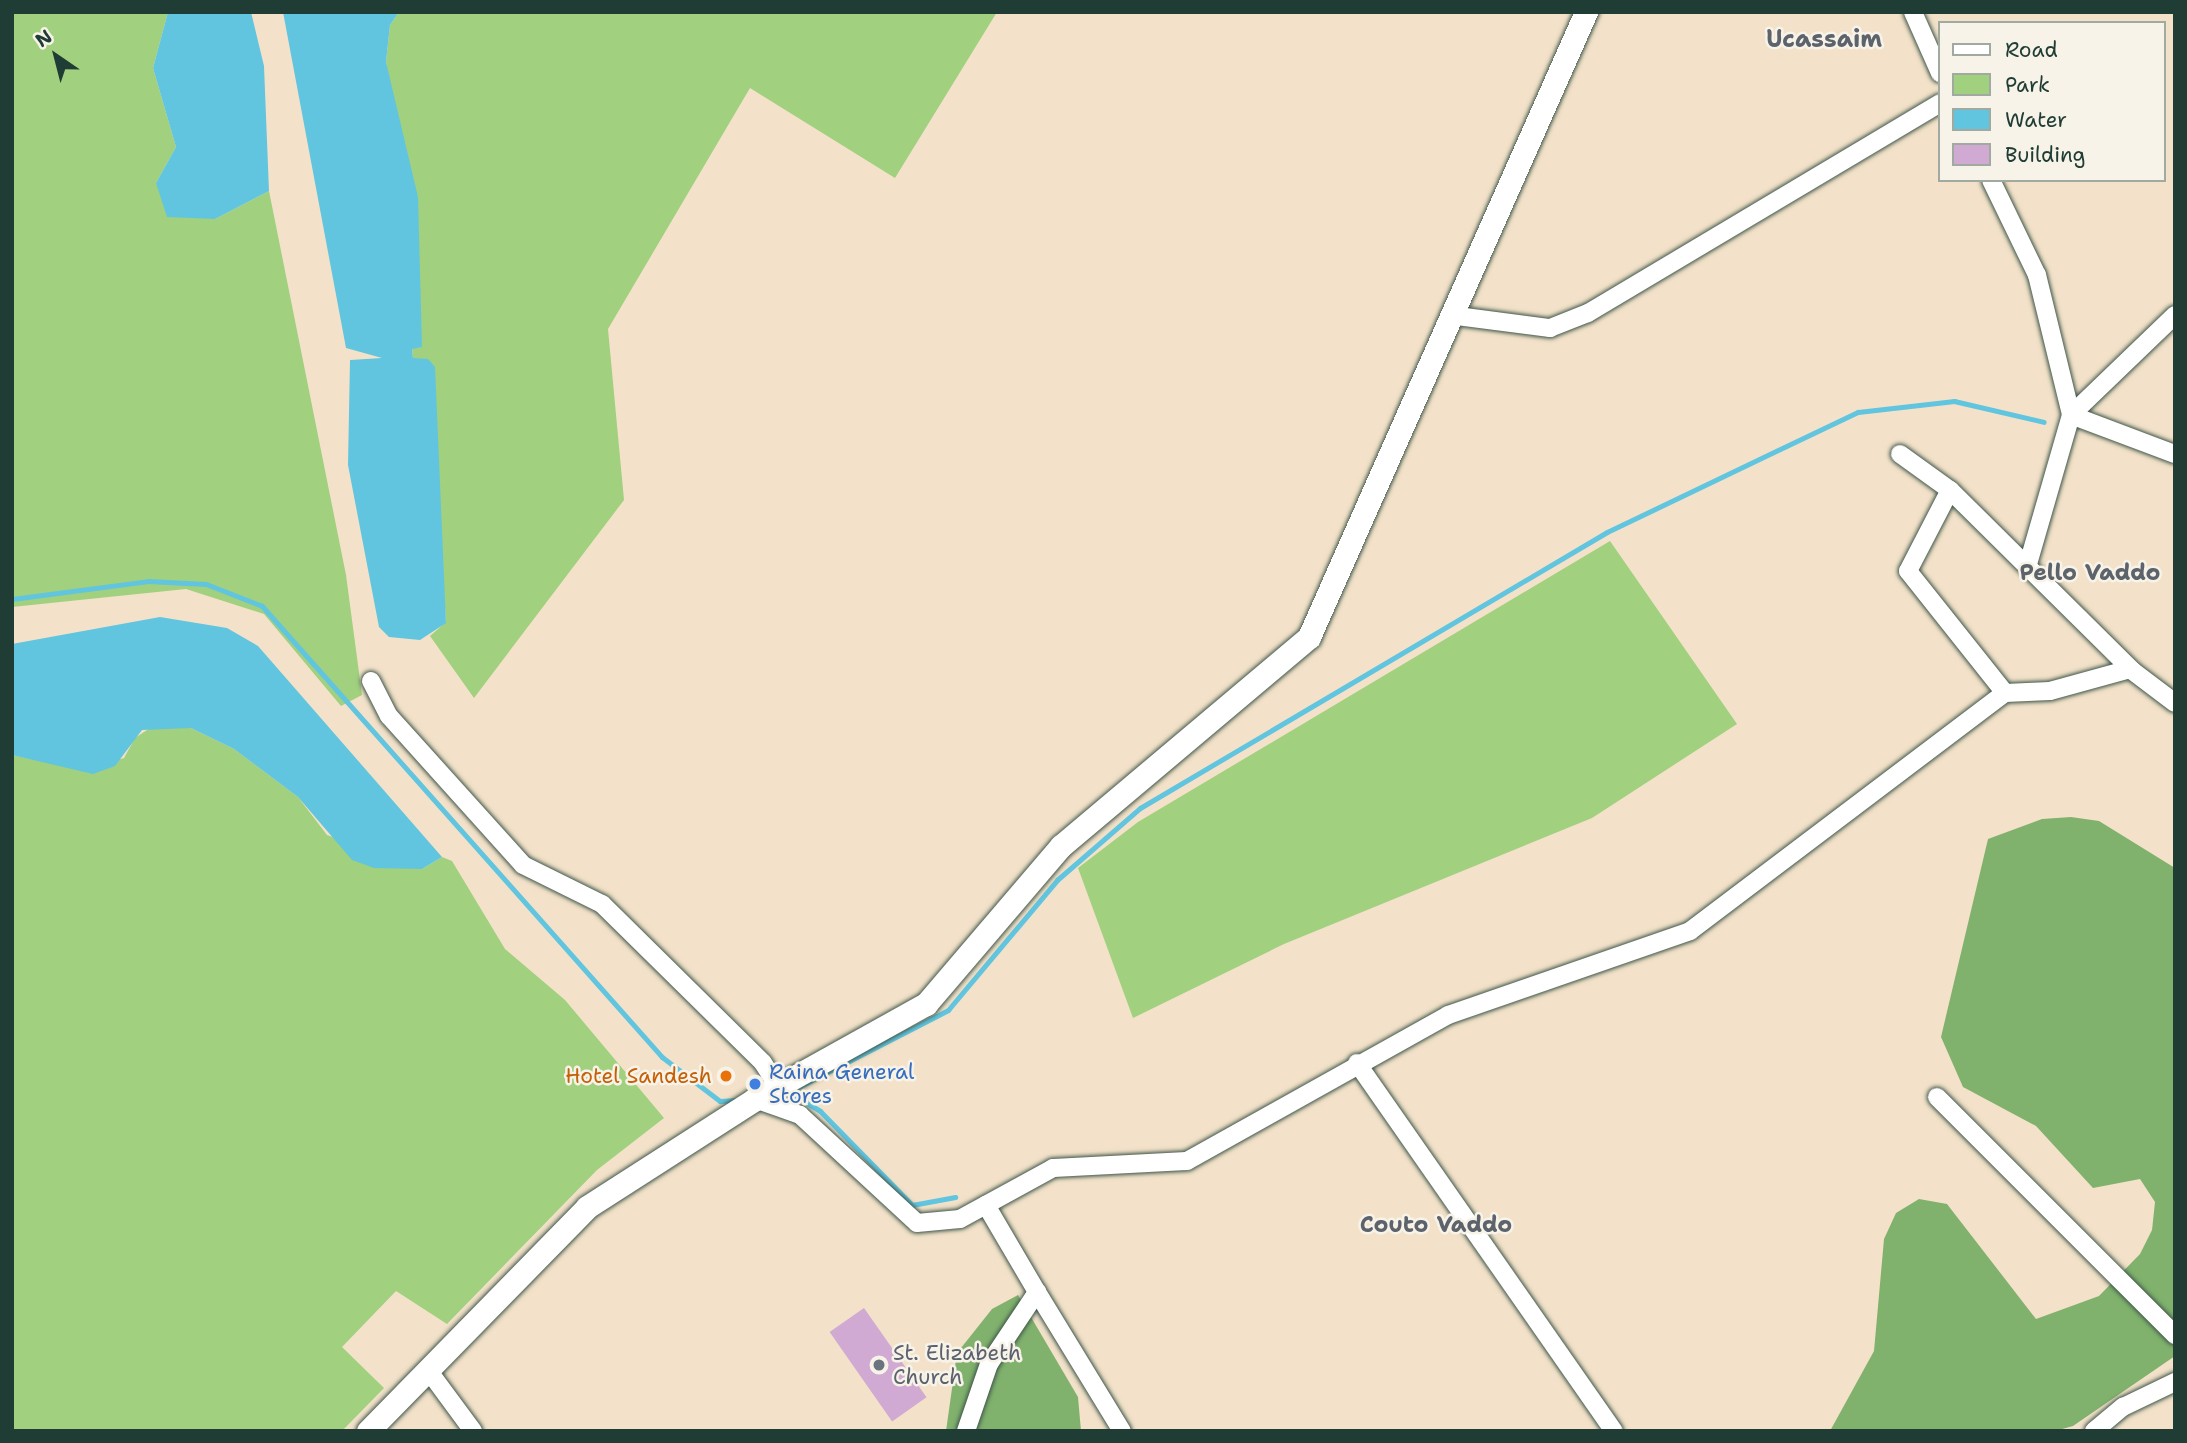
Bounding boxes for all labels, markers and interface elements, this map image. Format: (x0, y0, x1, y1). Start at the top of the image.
north arrow (21, 21, 91, 91)
legend (1938, 21, 2166, 182)
text: N (30, 24, 57, 53)
district label: Ucassaim (1766, 26, 1882, 54)
text: Road (2005, 36, 2058, 64)
text: Park (2005, 71, 2050, 99)
text: Water (2005, 106, 2067, 134)
text: Building (2005, 141, 2085, 169)
district label: Pello Vaddo (2020, 558, 2160, 586)
place label: Raina General Stores (769, 1059, 914, 1109)
place label: Hotel Sandesh (565, 1063, 712, 1089)
marker: Hotel Sandesh (718, 1068, 734, 1084)
marker: Raina General Stores (747, 1076, 763, 1092)
district label: Couto Vaddo (1360, 1210, 1512, 1238)
place label: St. Elizabeth Church (893, 1340, 1021, 1390)
marker: St. Elizabeth Church (871, 1357, 887, 1373)

